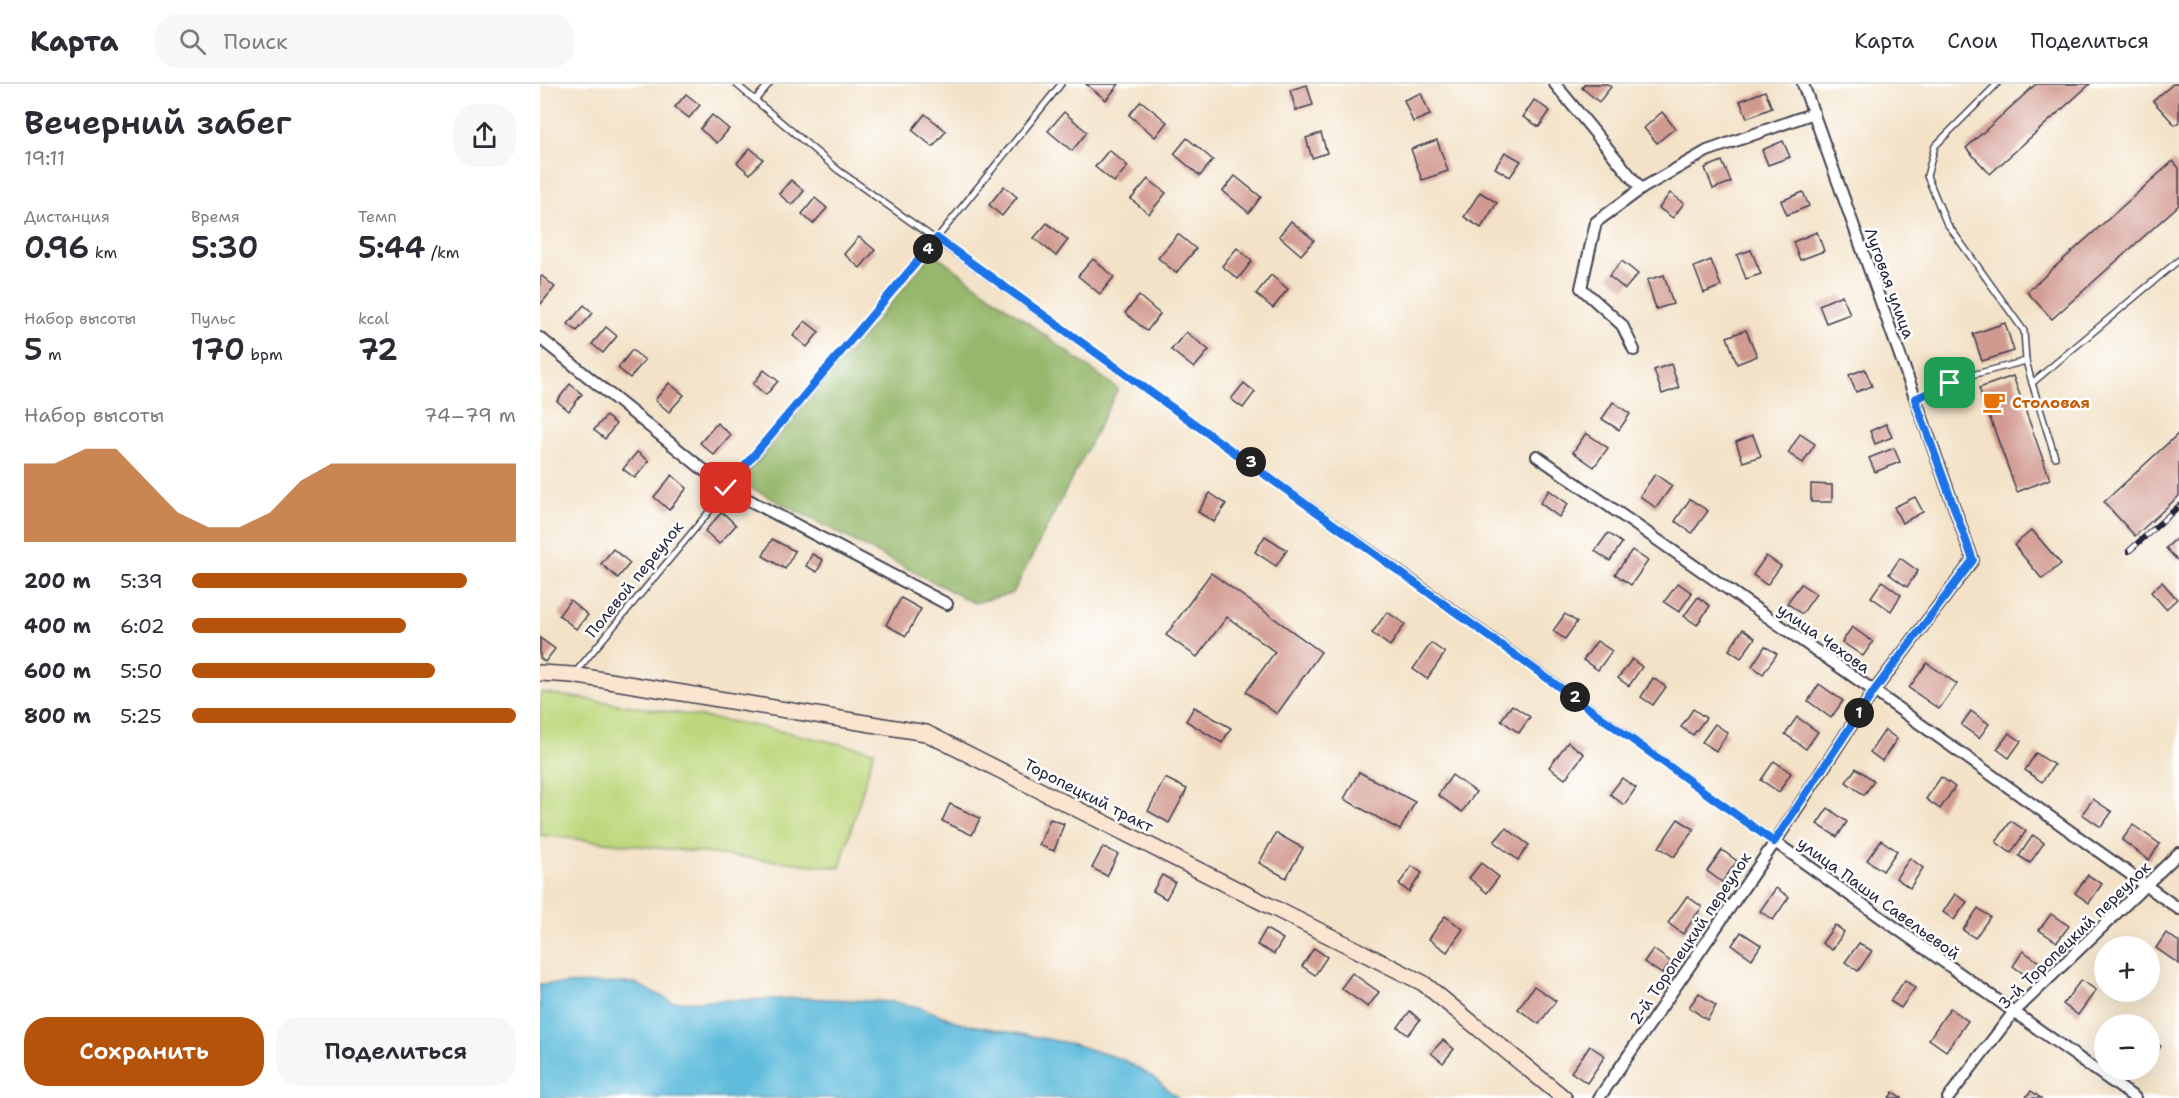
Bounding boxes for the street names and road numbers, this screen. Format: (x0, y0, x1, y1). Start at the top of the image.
street label: Луговая улица (1860, 225, 1919, 342)
street label: Полевой переулок (581, 516, 688, 642)
street label: улица Чехова (1773, 599, 1874, 678)
street label: Торопецкий тракт (1021, 754, 1158, 838)
street label: улица Паши Савельевой (1793, 832, 1964, 964)
street label: 2-й Торопецкий переулок (1625, 848, 1756, 1028)
street label: 3-й Торопецкий переулок (1994, 856, 2155, 1014)

